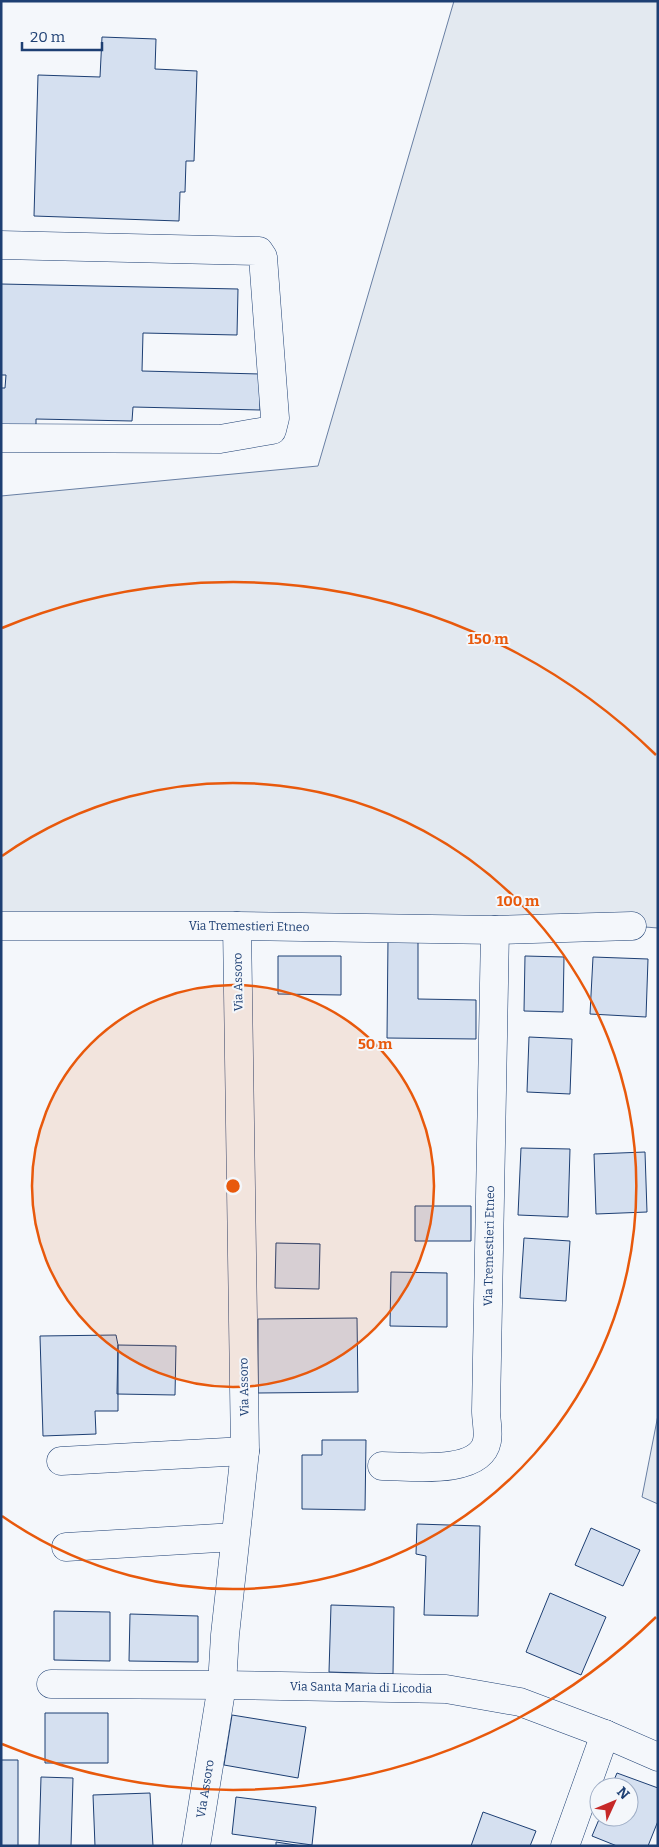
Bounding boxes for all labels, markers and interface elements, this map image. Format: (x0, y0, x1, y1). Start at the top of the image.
scale bar (22, 20, 102, 52)
text: 20 m (30, 28, 66, 46)
text: 150 m (467, 630, 509, 648)
text: 100 m (497, 892, 540, 910)
street label: Via Tremestieri Etneo (189, 919, 310, 934)
street label: Via Assoro (230, 952, 246, 1012)
text: 50 m (358, 1035, 393, 1053)
centre of rings (224, 1177, 242, 1195)
street label: Via Tremestieri Etneo (481, 1185, 497, 1306)
street label: Via Assoro (236, 1357, 252, 1417)
street label: Via Santa Maria di Licodia (290, 1679, 433, 1696)
street label: Via Assoro (194, 1758, 217, 1819)
north arrow (589, 1777, 639, 1827)
text: N (613, 1784, 633, 1803)

